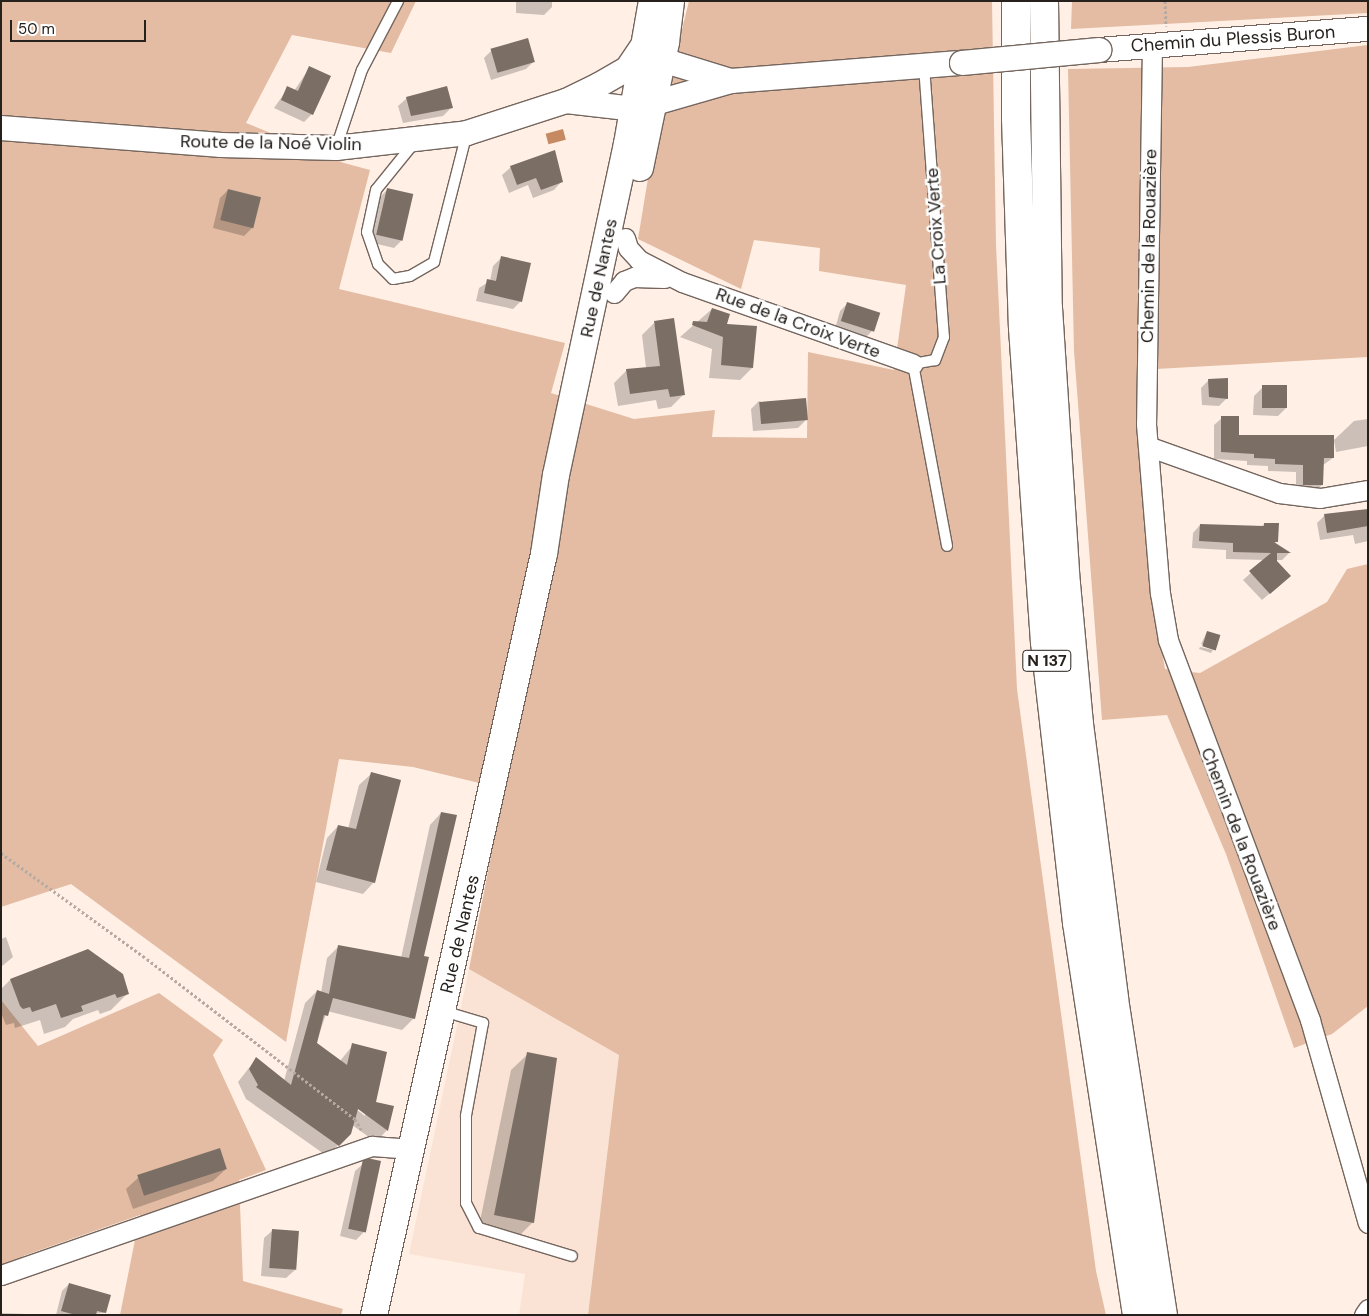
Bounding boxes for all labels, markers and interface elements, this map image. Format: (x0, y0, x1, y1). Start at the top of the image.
scale bar (12, 10, 149, 42)
text: 50 m (18, 19, 55, 39)
street label: Chemin du Plessis Buron (1130, 21, 1336, 57)
street label: Route de la Noé Violin (180, 131, 362, 155)
street label: Chemin de la Rouazière (1137, 149, 1161, 343)
street label: La Croix Verte (921, 167, 951, 285)
street label: Rue de Nantes (576, 217, 622, 339)
street label: Rue de la Croix Verte (713, 283, 883, 363)
road number: N 137 (1022, 648, 1072, 674)
street label: Chemin de la Rouazière (1196, 745, 1286, 933)
street label: Rue de Nantes (436, 873, 484, 995)

